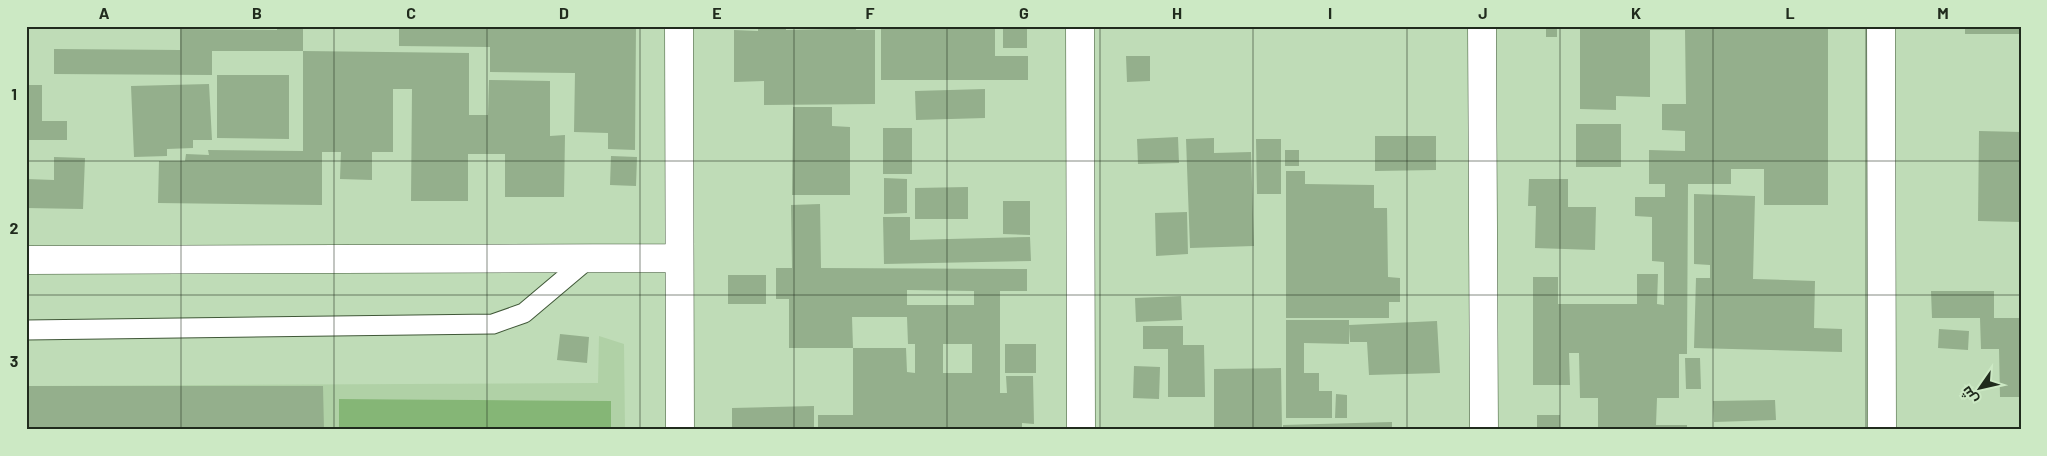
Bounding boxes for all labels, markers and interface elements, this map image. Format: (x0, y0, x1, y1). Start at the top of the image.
text: A (99, 3, 110, 22)
text: B (252, 3, 262, 22)
text: C (406, 3, 416, 22)
text: D (559, 3, 569, 22)
text: E (712, 3, 722, 22)
text: F (866, 3, 875, 22)
text: G (1019, 3, 1029, 22)
text: H (1172, 3, 1182, 22)
text: I (1328, 3, 1332, 22)
text: J (1478, 3, 1488, 22)
text: K (1631, 3, 1641, 22)
text: L (1785, 3, 1795, 22)
text: M (1937, 3, 1949, 22)
text: 1 (11, 84, 17, 103)
text: 2 (10, 218, 19, 237)
text: 3 (10, 351, 18, 370)
north arrow (1954, 364, 2004, 414)
text: ش (1957, 383, 1982, 408)

